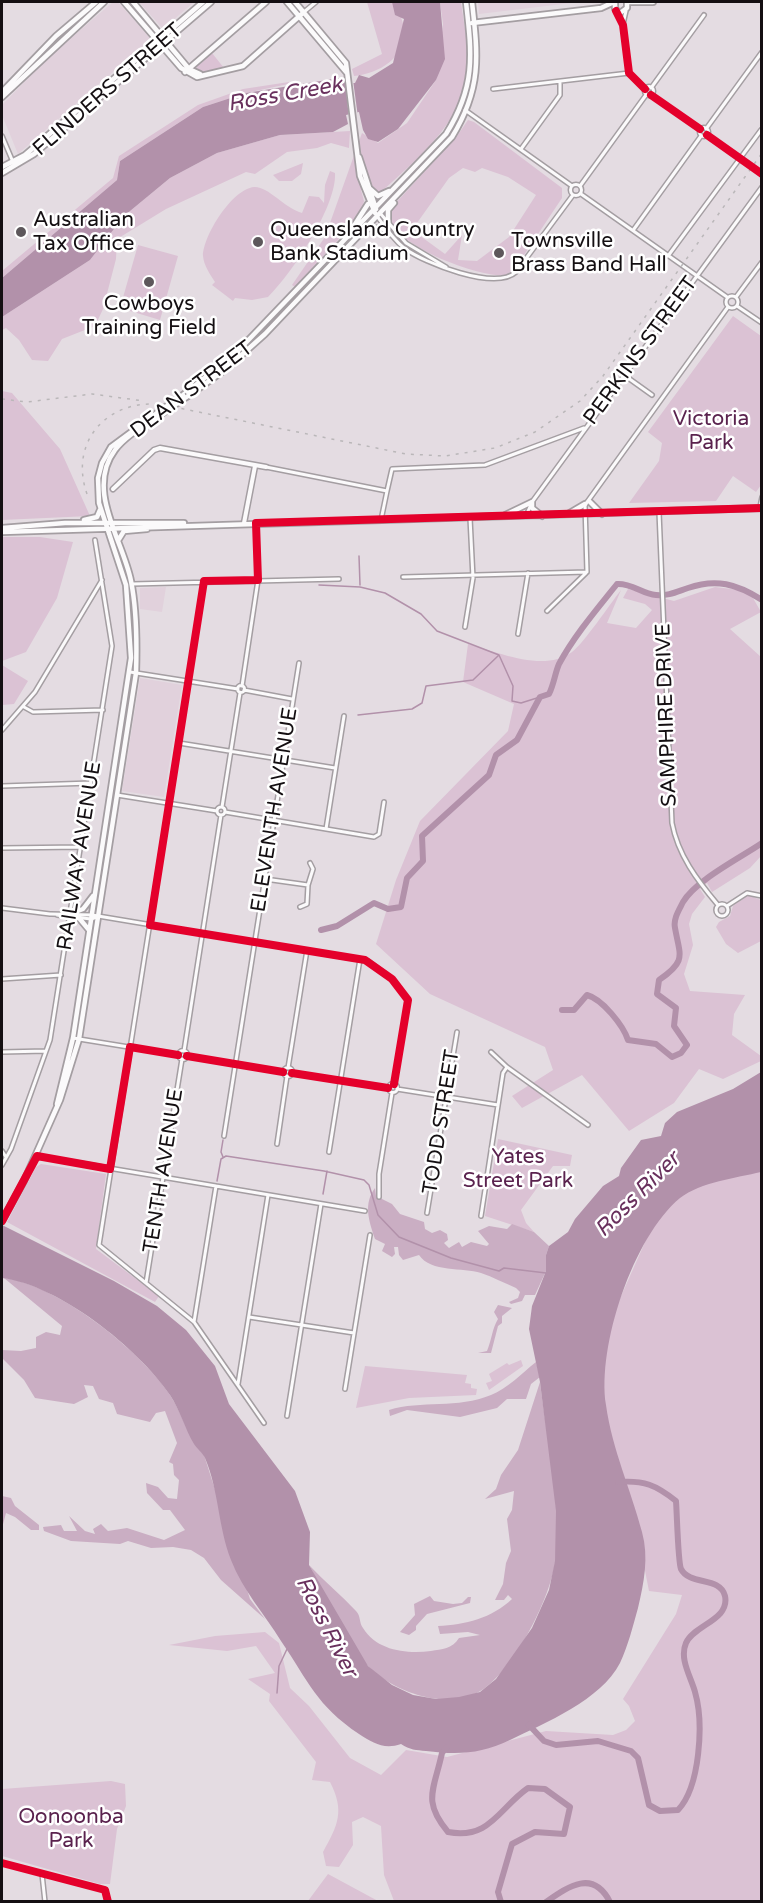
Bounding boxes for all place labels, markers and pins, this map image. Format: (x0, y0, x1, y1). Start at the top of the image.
place label: Australian Tax Office (33, 207, 134, 257)
place label: Queensland Country Bank Stadium (270, 217, 475, 267)
marker: Australian Tax Office (14, 225, 28, 239)
place label: Townsville Brass Band Hall (511, 228, 667, 278)
marker: Queensland Country Bank Stadium (251, 235, 265, 249)
marker: Townsville Brass Band Hall (492, 246, 506, 260)
marker: Cowboys Training Field (142, 275, 156, 289)
place label: Cowboys Training Field (82, 291, 216, 341)

